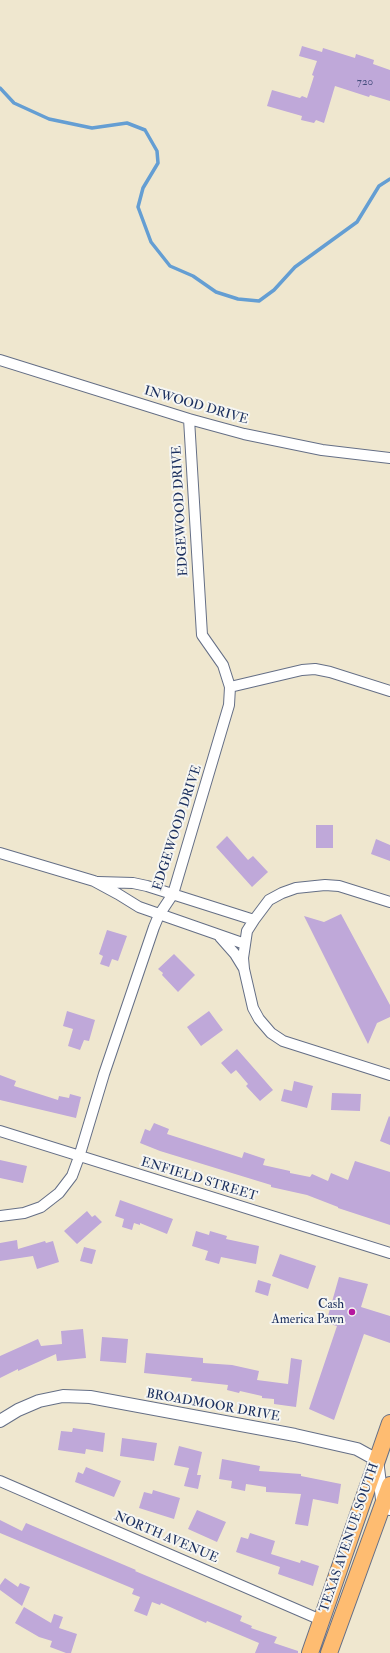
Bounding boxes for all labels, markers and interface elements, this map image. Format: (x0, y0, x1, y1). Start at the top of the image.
house number: 720 (357, 76, 373, 90)
street label: INWOOD DRIVE (142, 384, 250, 428)
street label: EDGEWOOD DRIVE (170, 445, 192, 577)
street label: EDGEWOOD DRIVE (150, 763, 206, 893)
street label: ENFIELD STREET (139, 1155, 259, 1205)
place label: Cash America Pawn (271, 1297, 344, 1328)
marker: Cash America Pawn (347, 1307, 357, 1317)
street label: BROADMOOR DRIVE (145, 1387, 281, 1425)
street label: TEXAS AVENUE SOUTH (317, 1461, 383, 1615)
street label: NORTH AVENUE (111, 1509, 221, 1567)

